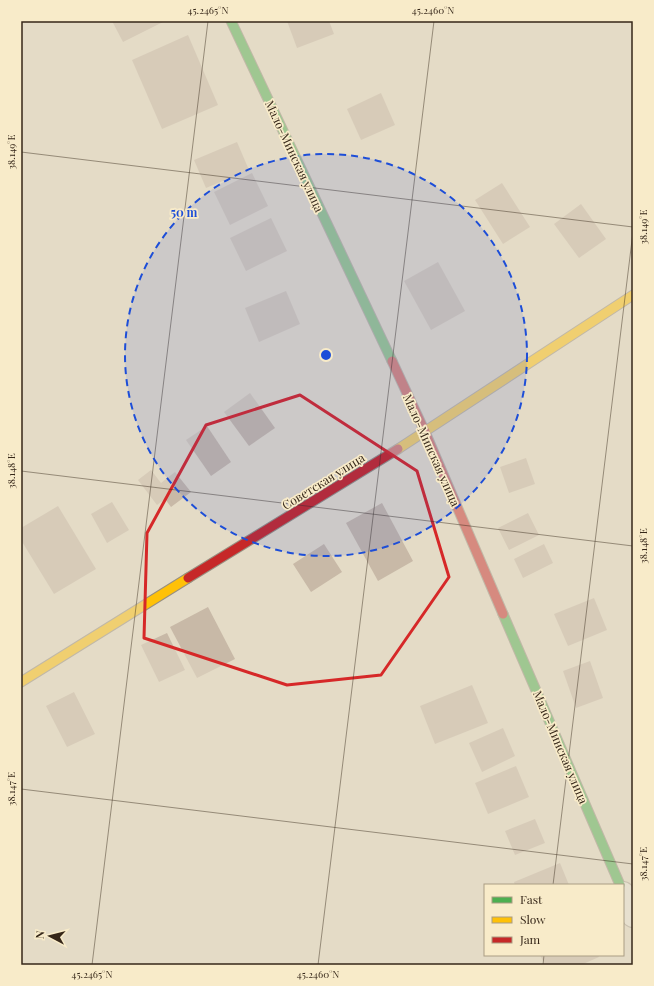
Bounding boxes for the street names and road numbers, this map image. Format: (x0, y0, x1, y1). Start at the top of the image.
street label: Мало-Минская улица (262, 98, 328, 214)
street label: Мало-Минская улица (400, 391, 464, 509)
street label: Советская улица (279, 449, 367, 513)
street label: Мало-Минская улица (530, 688, 592, 806)

